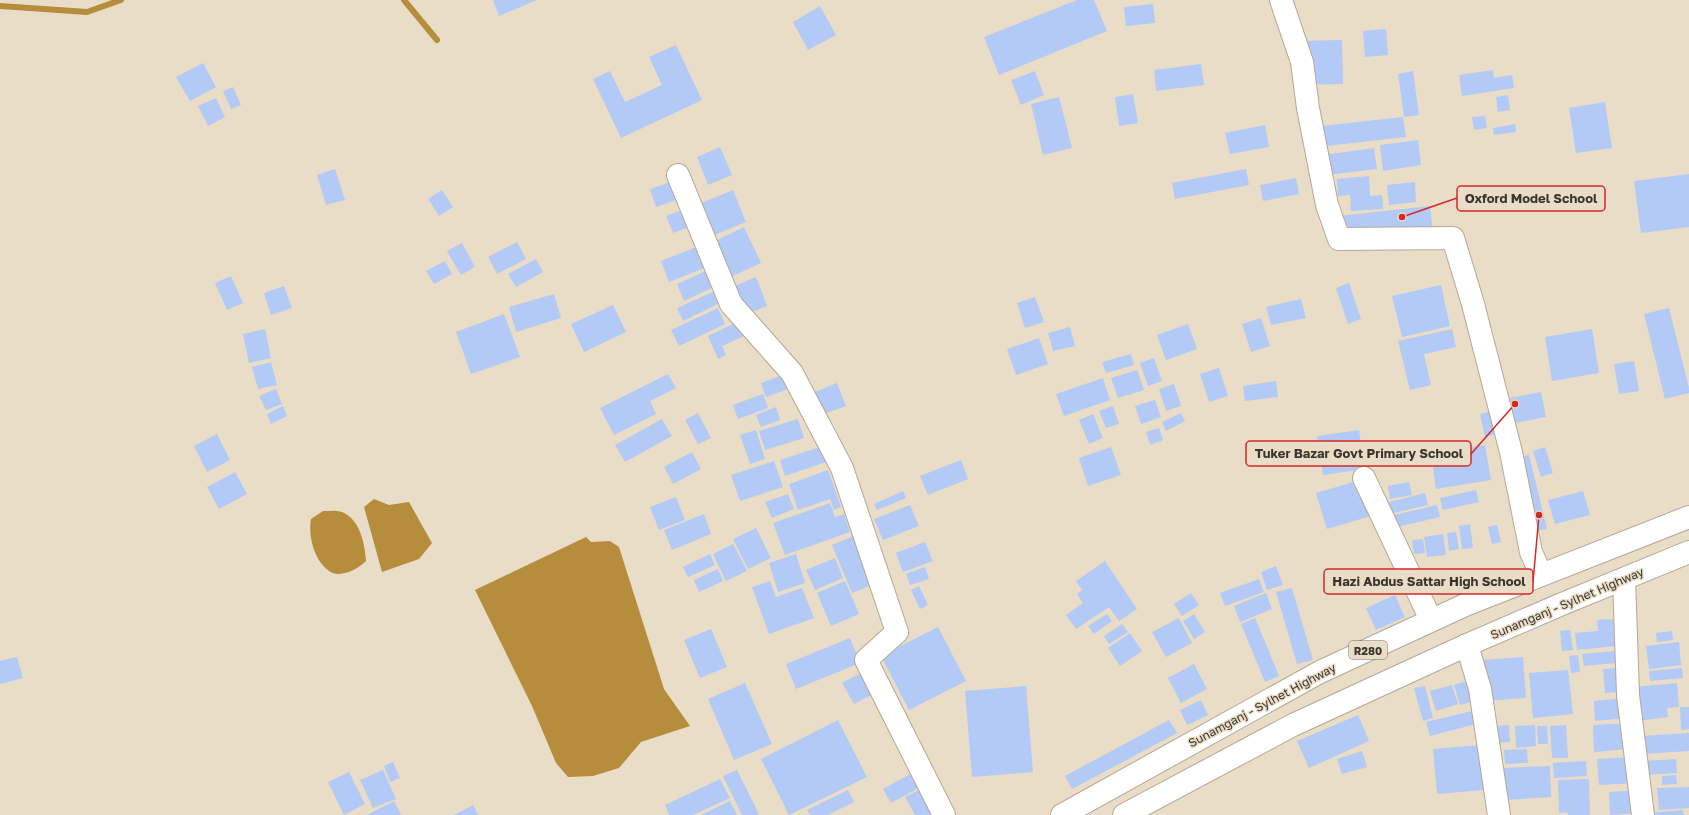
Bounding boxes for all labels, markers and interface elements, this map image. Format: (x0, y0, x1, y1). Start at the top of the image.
callout: Oxford Model School (1457, 186, 1605, 211)
text: Oxford Model School (1465, 190, 1598, 206)
callout: Tuker Bazar Govt Primary School (1246, 441, 1471, 466)
text: Tuker Bazar Govt Primary School (1255, 445, 1464, 461)
street label: Sunamganj - Sylhet Highway (1488, 564, 1646, 642)
callout: Hazi Abdus Sattar High School (1324, 569, 1533, 594)
text: Hazi Abdus Sattar High School (1332, 573, 1526, 589)
road number: R280 (1349, 641, 1387, 659)
street label: Sunamganj - Sylhet Highway (1186, 660, 1339, 750)

